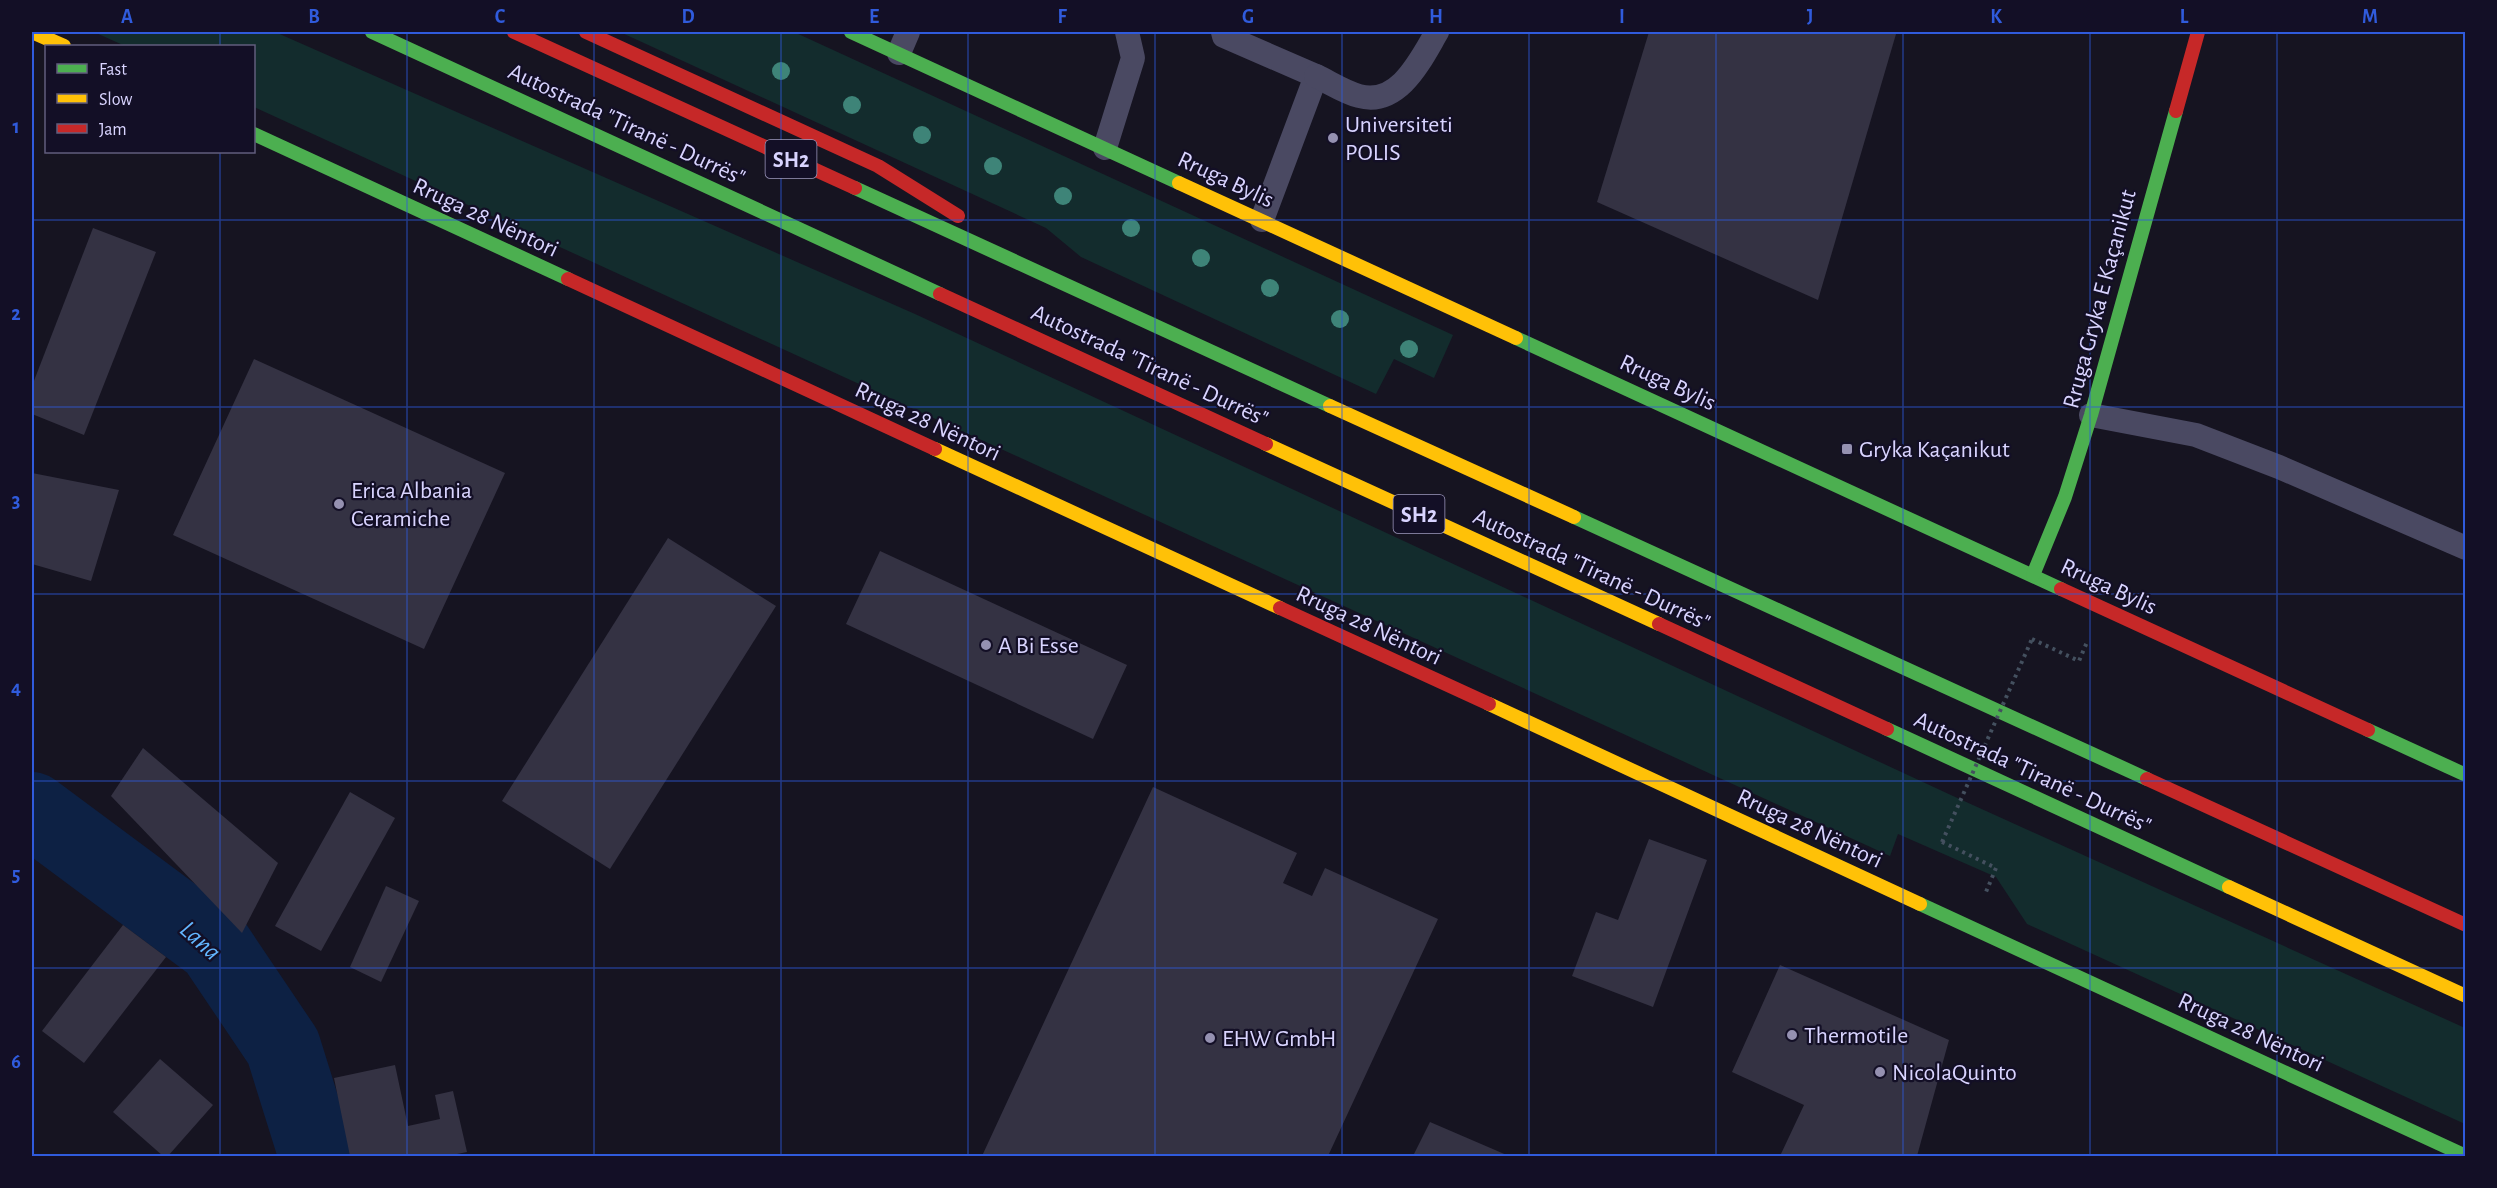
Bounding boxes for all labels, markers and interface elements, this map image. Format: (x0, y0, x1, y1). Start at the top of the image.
text: A (121, 7, 133, 27)
text: B (308, 7, 320, 27)
text: C (495, 7, 506, 27)
text: D (681, 7, 695, 27)
text: E (869, 7, 879, 27)
text: F (1057, 7, 1067, 27)
text: G (1242, 7, 1254, 27)
text: H (1429, 7, 1443, 27)
text: I (1619, 7, 1625, 27)
text: J (1807, 7, 1813, 27)
text: K (1990, 7, 2002, 27)
text: L (2180, 7, 2189, 27)
text: M (2362, 7, 2378, 27)
legend (45, 45, 255, 153)
street label: Autostrada "Tiranë - Durrës" (504, 59, 749, 190)
text: Fast (99, 61, 127, 79)
text: Slow (99, 91, 132, 109)
place label: Universiteti POLIS (1345, 113, 1453, 165)
text: 1 (12, 117, 20, 137)
text: Jam (99, 121, 127, 139)
marker: Universiteti POLIS (1326, 131, 1340, 145)
road number: SH2 (766, 140, 816, 178)
street label: Rruga Bylis (1174, 147, 1277, 213)
street label: Rruga 28 Nëntori (409, 174, 562, 262)
street label: Rruga Gryka E Kaçanikut (2059, 187, 2141, 411)
street label: Autostrada "Tiranë - Durrës" (1027, 300, 1272, 431)
text: 2 (11, 304, 21, 324)
street label: Rruga Bylis (1616, 350, 1719, 416)
street label: Rruga 28 Nëntori (851, 378, 1004, 466)
place label: Gryka Kaçanikut (1859, 438, 2010, 462)
marker: Gryka Kaçanikut (1840, 442, 1854, 456)
place label: Erica Albania Ceramiche (351, 479, 472, 531)
text: 3 (12, 491, 20, 511)
road number: SH2 (1394, 495, 1444, 533)
marker: Erica Albania Ceramiche (332, 497, 346, 511)
street label: Autostrada "Tiranë - Durrës" (1469, 504, 1714, 635)
street label: Rruga Bylis (2057, 554, 2160, 620)
street label: Rruga 28 Nëntori (1292, 582, 1445, 670)
place label: A Bi Esse (998, 634, 1079, 658)
marker: A Bi Esse (979, 638, 993, 652)
text: 4 (11, 678, 21, 698)
street label: Autostrada "Tiranë - Durrës" (1910, 707, 2155, 838)
street label: Rruga 28 Nëntori (1733, 785, 1886, 873)
text: 5 (12, 865, 20, 885)
water label: Lana (175, 916, 226, 965)
street label: Rruga 28 Nëntori (2174, 989, 2327, 1077)
place label: Thermotile (1804, 1024, 1908, 1048)
place label: EHW GmbH (1222, 1027, 1336, 1051)
marker: Thermotile (1785, 1028, 1799, 1042)
marker: EHW GmbH (1203, 1031, 1217, 1045)
text: 6 (11, 1052, 21, 1072)
place label: NicolaQuinto (1892, 1061, 2017, 1085)
marker: NicolaQuinto (1873, 1065, 1887, 1079)

